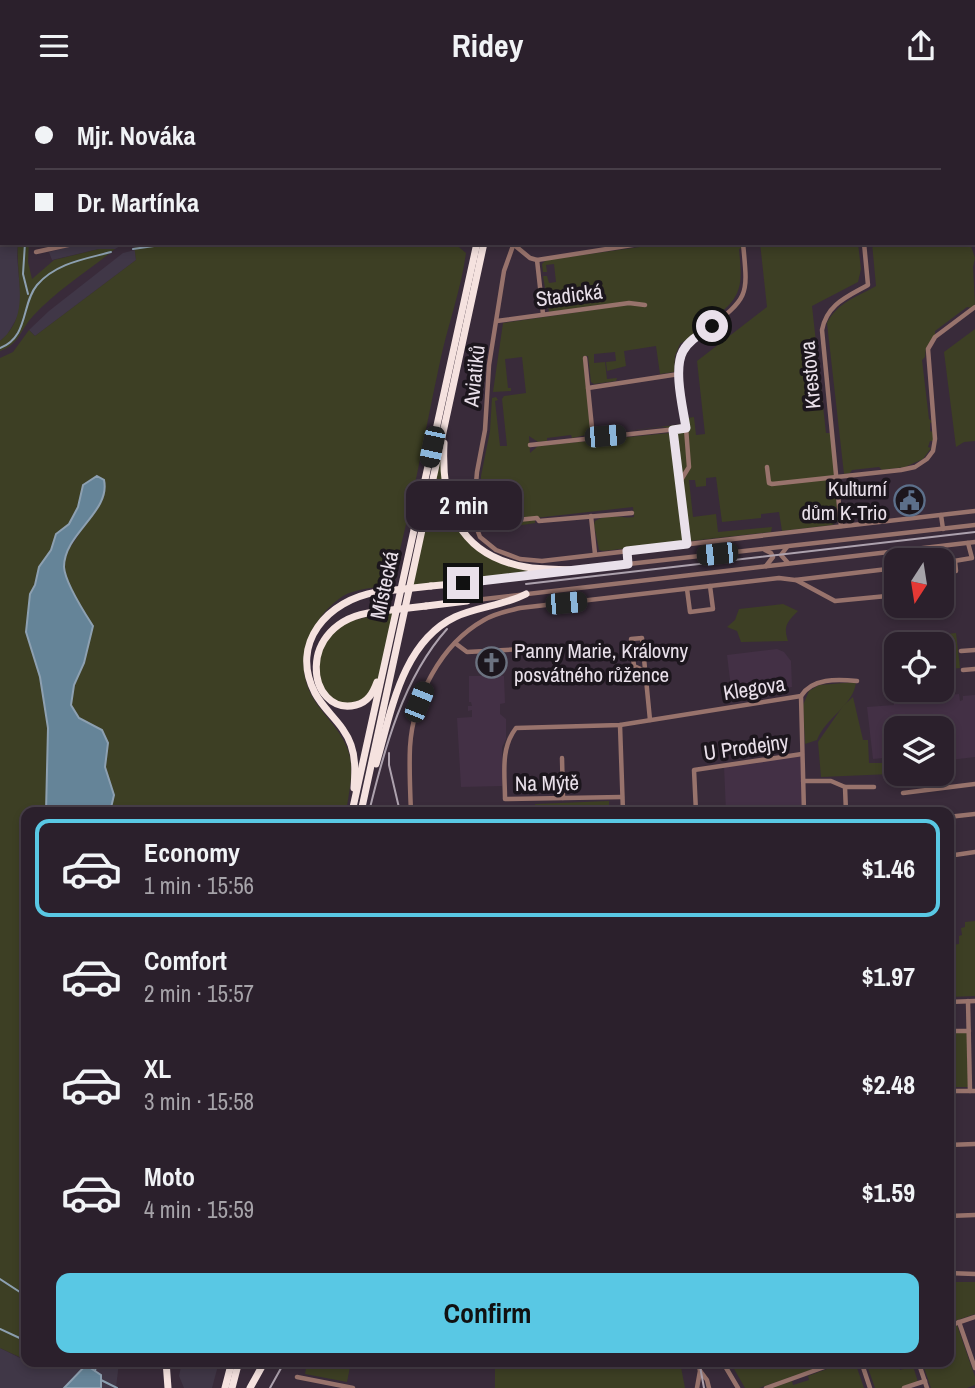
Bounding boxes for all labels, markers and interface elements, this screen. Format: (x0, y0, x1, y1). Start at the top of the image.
text: Ridey (452, 24, 523, 67)
icon: menu (35, 27, 73, 65)
icon: share (902, 27, 940, 65)
text: Mjr. Nováka (77, 118, 196, 153)
text: Dr. Martínka (77, 185, 199, 220)
street label: Stadická (534, 276, 604, 313)
route start (696, 310, 728, 342)
street label: Krestova (793, 339, 827, 410)
street label: Aviatiků (456, 344, 492, 409)
car (418, 424, 447, 470)
car (584, 424, 627, 448)
place label: Kulturní dům K-Trio (802, 474, 887, 527)
callout: 2 min (405, 482, 521, 531)
public building icon: Kulturní dům K-Trio (893, 483, 927, 517)
text: 2 min (439, 490, 489, 521)
car (696, 541, 739, 567)
street label: Místecká (363, 548, 405, 622)
north arrow (884, 548, 954, 618)
map controls (884, 548, 954, 786)
route end (447, 567, 479, 599)
car (545, 591, 588, 615)
button: locate (884, 632, 954, 702)
place label: Panny Marie, Královny posvátného růžence (514, 636, 689, 689)
church icon: Panny Marie, Královny posvátného růžence (474, 645, 508, 679)
street label: Klegova (721, 669, 787, 707)
car (402, 679, 437, 725)
button: layers (884, 716, 954, 786)
street label: U Prodejny (702, 727, 791, 767)
street label: Na Mýtě (515, 768, 579, 798)
text: Economy (144, 835, 240, 870)
icon: car (60, 837, 123, 900)
text: $1.46 (862, 851, 915, 886)
text: 1 min · 15:56 (144, 870, 254, 901)
text: Comfort (144, 943, 227, 978)
icon: car (60, 945, 123, 1008)
text: $1.97 (862, 959, 915, 994)
text: 2 min · 15:57 (144, 978, 254, 1009)
text: XL (144, 1051, 171, 1086)
icon: car (60, 1053, 123, 1116)
text: $2.48 (862, 1067, 915, 1102)
text: 3 min · 15:58 (144, 1086, 254, 1117)
text: Moto (144, 1159, 195, 1194)
icon: car (60, 1161, 123, 1224)
text: $1.59 (862, 1175, 915, 1210)
text: 4 min · 15:59 (144, 1194, 254, 1225)
button: Confirm (56, 1273, 919, 1353)

